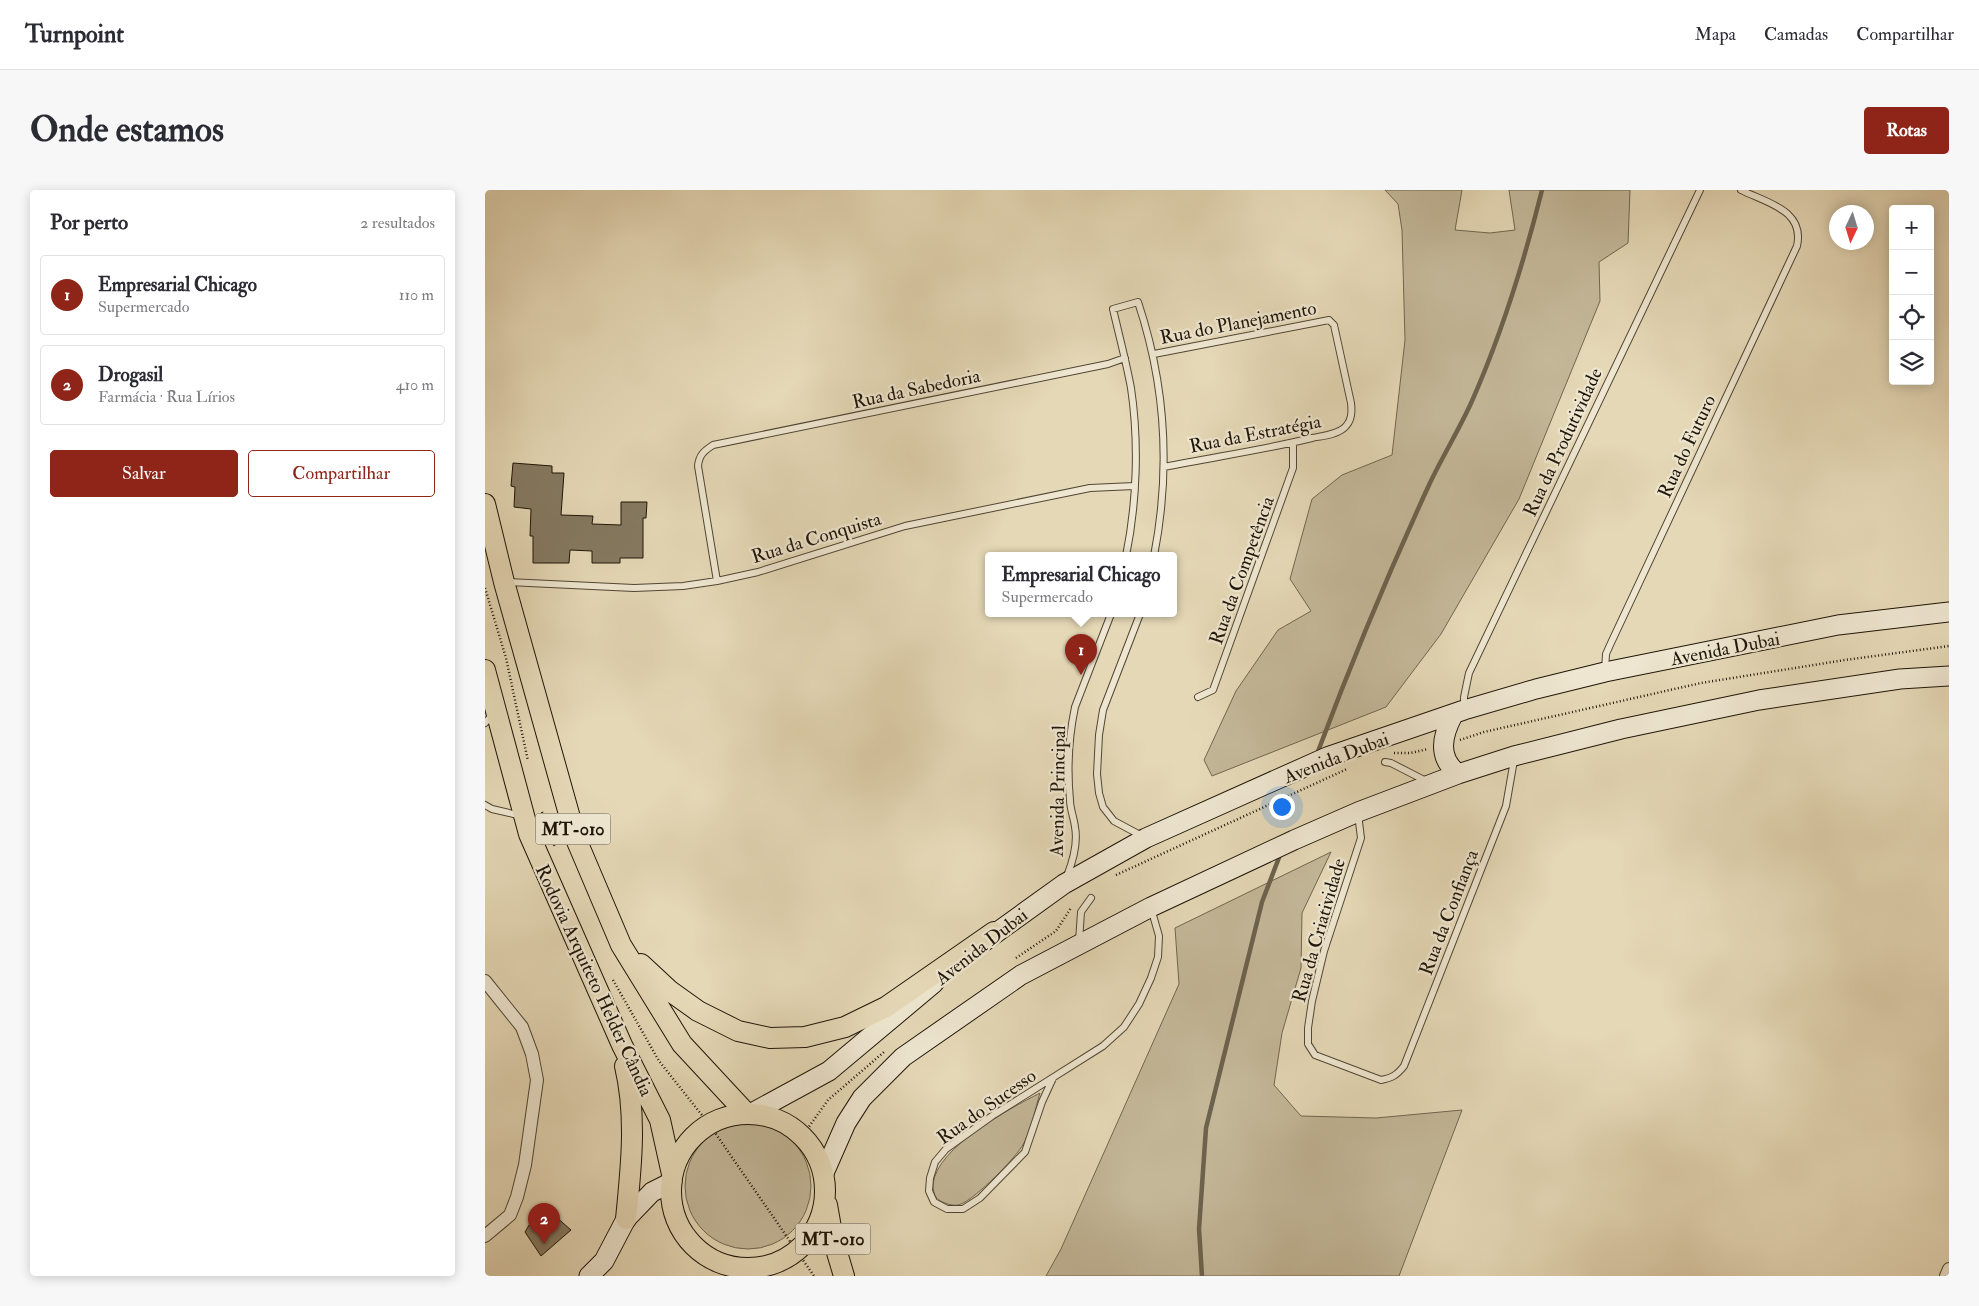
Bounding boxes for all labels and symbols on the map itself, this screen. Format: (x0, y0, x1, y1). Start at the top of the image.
north arrow (1829, 205, 1874, 250)
street label: Rua do Planejamento (1158, 296, 1318, 350)
street label: Rua da Sabedoria (850, 364, 983, 414)
street label: Rua da Produtividade (1518, 364, 1608, 521)
street label: Rua do Futuro (1653, 391, 1721, 502)
street label: Rua da Estratégia (1187, 409, 1323, 459)
street label: Rua da Competência (1204, 493, 1281, 648)
street label: Rua da Conquista (749, 507, 884, 569)
street label: Avenida Dubai (1667, 627, 1782, 672)
pin: 1 (1065, 634, 1097, 675)
street label: Avenida Principal (1045, 725, 1072, 858)
street label: Avenida Dubai (1279, 727, 1392, 789)
your location (1269, 794, 1295, 820)
road number: MT-010 (536, 814, 611, 844)
street label: Rua da Confiança (1414, 846, 1484, 979)
street label: Rua da Criatividade (1287, 855, 1351, 1005)
street label: Rodovia Arquiteto Helder Cândia (530, 861, 659, 1100)
street label: Avenida Dubai (930, 903, 1033, 991)
street label: Rua do Sucesso (932, 1064, 1041, 1150)
pin: 2 (528, 1203, 560, 1244)
road number: MT-010 (795, 1224, 871, 1254)

